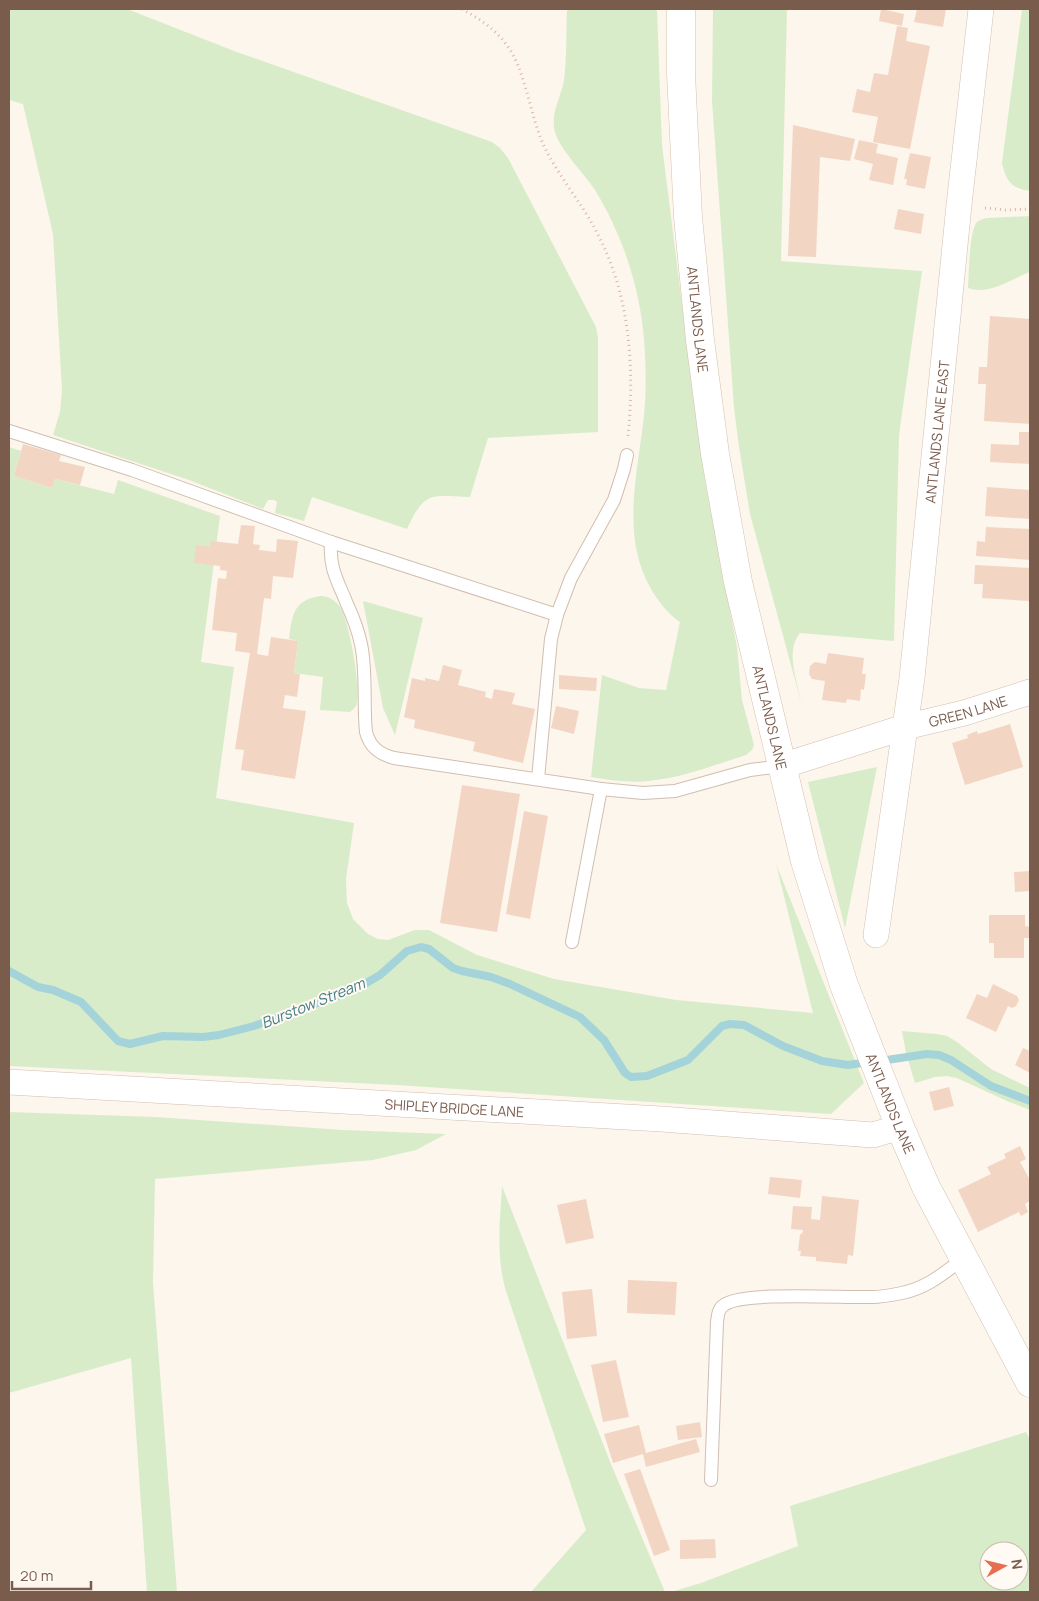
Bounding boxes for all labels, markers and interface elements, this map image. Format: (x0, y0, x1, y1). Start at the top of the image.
street label: ANTLANDS LANE (683, 265, 714, 374)
street label: ANTLANDS LANE EAST (920, 359, 953, 504)
street label: ANTLANDS LANE (749, 663, 792, 772)
street label: GREEN LANE (927, 690, 1009, 731)
water label: Burstow Stream (258, 972, 369, 1033)
street label: ANTLANDS LANE (862, 1050, 920, 1157)
street label: SHIPLEY BRIDGE LANE (384, 1094, 525, 1121)
north arrow (979, 1541, 1029, 1591)
scale bar (12, 1558, 91, 1590)
text: N (1007, 1558, 1027, 1570)
text: 20 m (20, 1565, 53, 1586)

